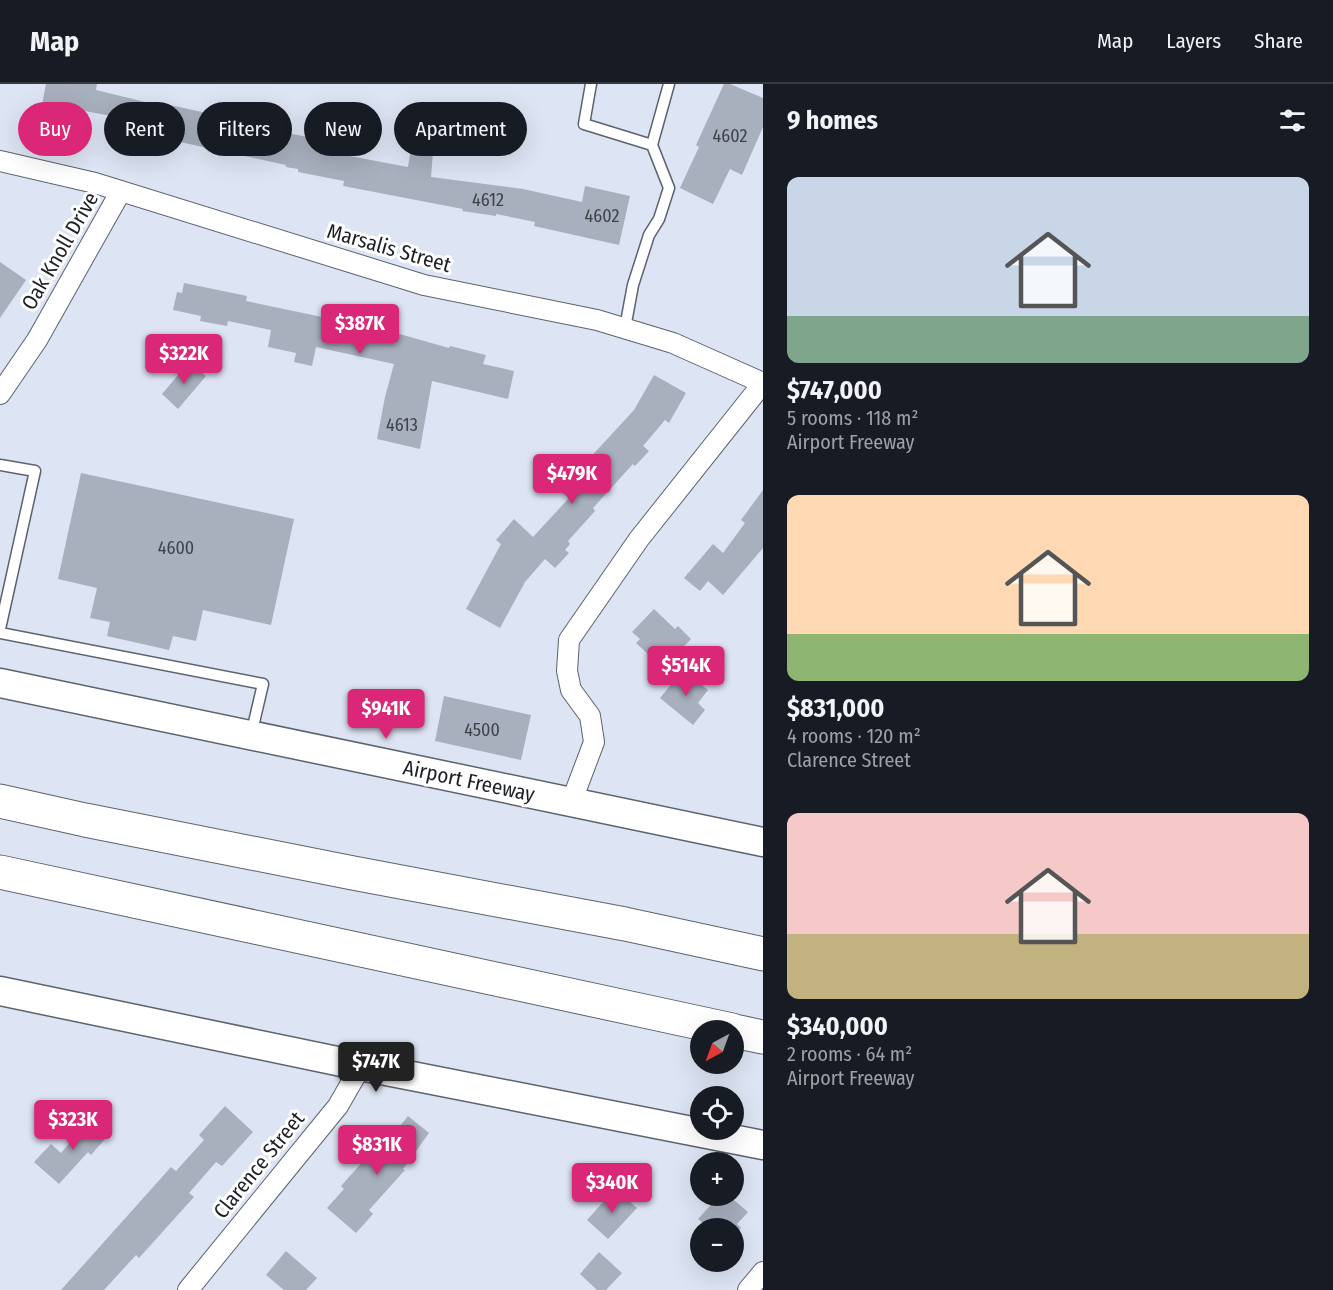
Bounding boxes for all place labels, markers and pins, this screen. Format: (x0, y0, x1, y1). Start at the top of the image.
pin: $387K (318, 304, 402, 355)
pin: $322K (142, 334, 226, 385)
pin: $479K (530, 454, 614, 505)
pin: $514K (644, 646, 728, 697)
pin: $941K (344, 689, 428, 740)
pin: $747K (334, 1042, 418, 1093)
pin: $323K (31, 1100, 115, 1151)
pin: $831K (335, 1125, 419, 1176)
pin: $340K (570, 1163, 654, 1214)

